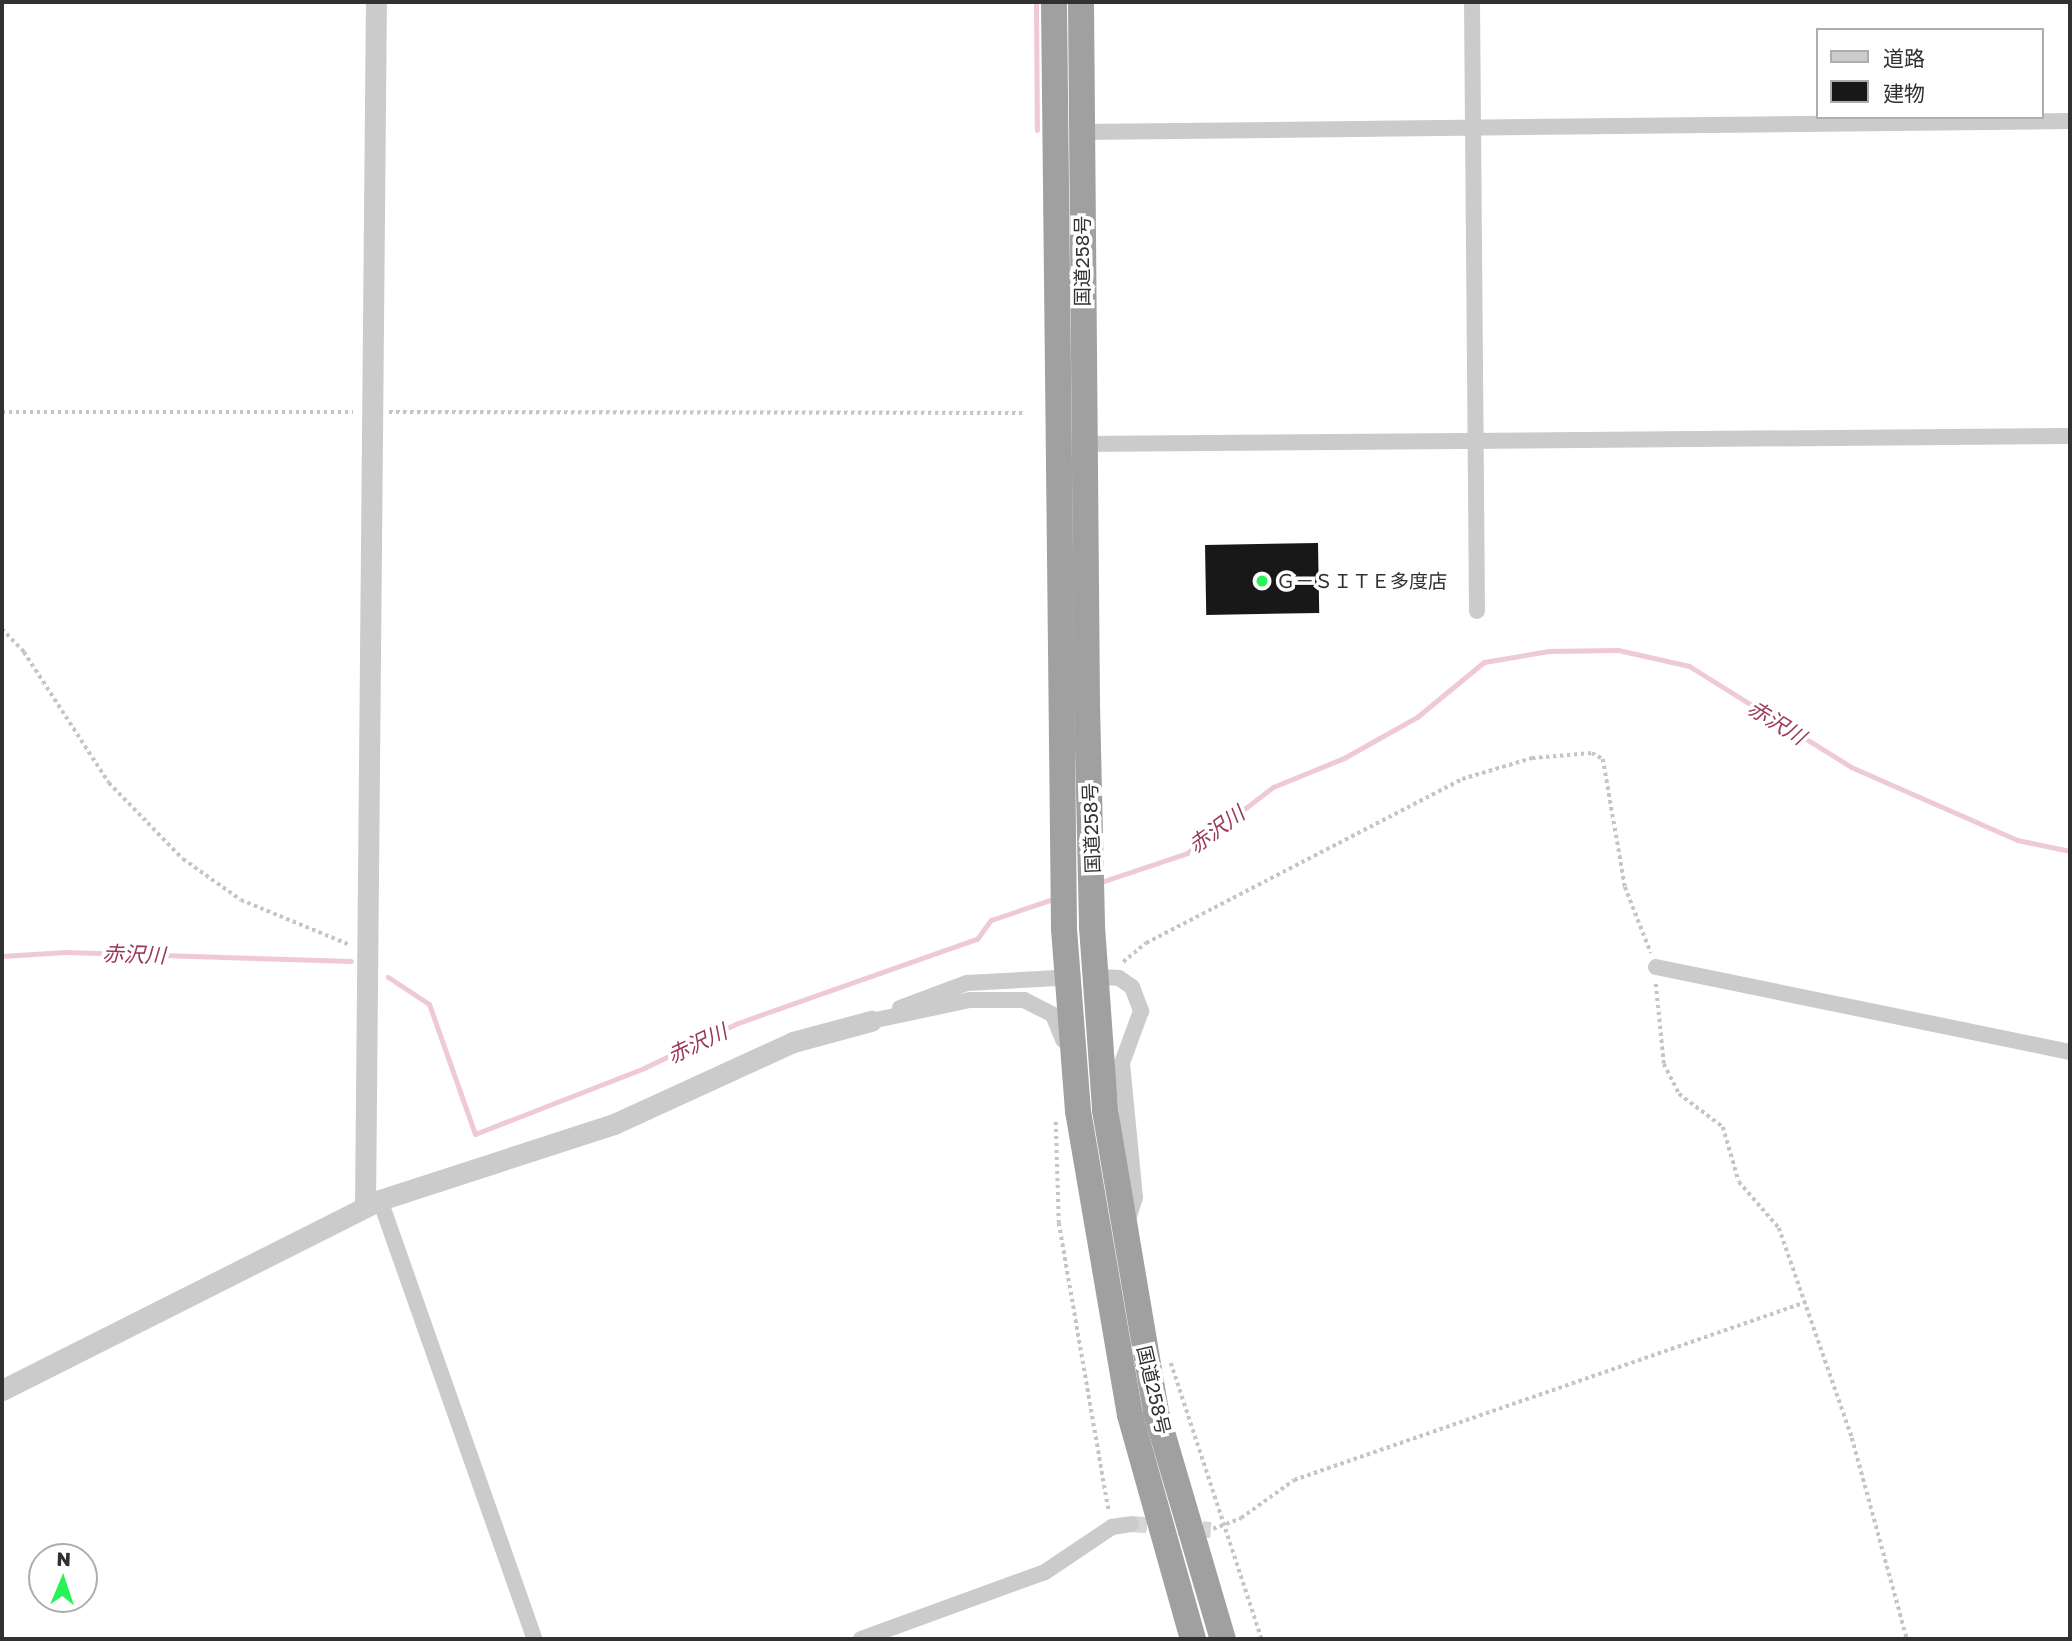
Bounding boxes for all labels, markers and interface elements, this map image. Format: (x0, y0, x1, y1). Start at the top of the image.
legend (1816, 28, 2044, 119)
text: 道路 (1883, 45, 1925, 71)
text: 建物 (1883, 80, 1925, 106)
street label: 国道258号 (1071, 216, 1093, 306)
place label: Ｇ－ＳＩＴＥ多度店 (1276, 570, 1447, 592)
marker: Ｇ－ＳＩＴＥ多度店 (1254, 573, 1270, 589)
water label: 赤沢川 (1744, 695, 1810, 749)
street label: 国道258号 (1078, 782, 1104, 874)
water label: 赤沢川 (1183, 800, 1249, 858)
water label: 赤沢川 (102, 940, 166, 968)
water label: 赤沢川 (663, 1018, 731, 1068)
street label: 国道258号 (1133, 1343, 1175, 1437)
north arrow (28, 1543, 98, 1613)
text: N (56, 1547, 71, 1570)

